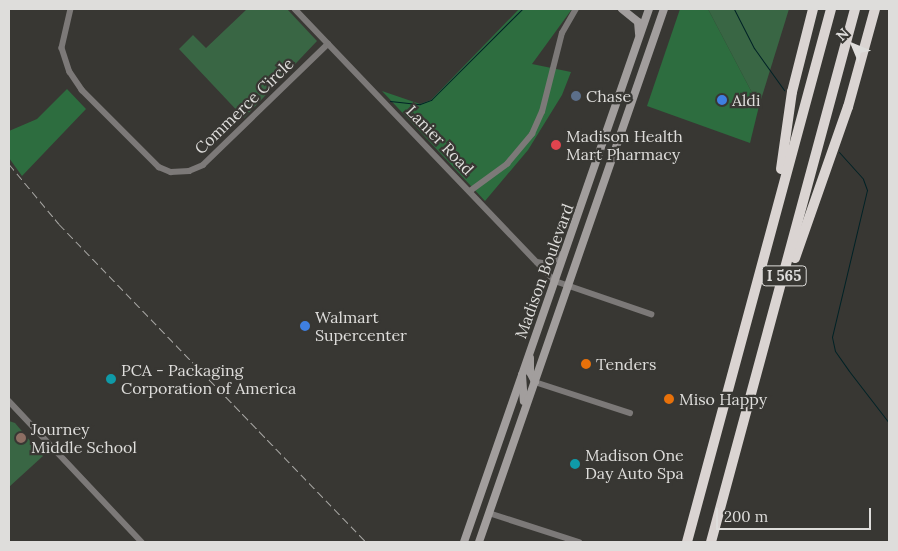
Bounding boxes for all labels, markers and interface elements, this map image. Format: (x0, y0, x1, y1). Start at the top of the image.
north arrow (828, 20, 878, 70)
text: N (832, 24, 853, 45)
street label: Commerce Circle (191, 54, 297, 158)
place label: Chase (586, 86, 631, 106)
marker: Chase (570, 90, 582, 102)
place label: Aldi (732, 90, 760, 110)
marker: Aldi (716, 94, 728, 106)
street label: Lanier Road (402, 101, 478, 179)
place label: Madison Health Mart Pharmacy (566, 126, 683, 164)
marker: Madison Health Mart Pharmacy (550, 139, 562, 151)
street label: Madison Boulevard (511, 201, 577, 341)
road number: I 565 (762, 264, 806, 288)
place label: Walmart Supercenter (315, 307, 407, 345)
marker: Walmart Supercenter (299, 320, 311, 332)
place label: Tenders (596, 354, 656, 374)
marker: Tenders (580, 358, 592, 370)
place label: PCA - Packaging Corporation of America (121, 360, 296, 398)
marker: PCA - Packaging Corporation of America (105, 373, 117, 385)
place label: Miso Happy (679, 389, 767, 409)
marker: Miso Happy (663, 393, 675, 405)
place label: Journey Middle School (31, 419, 137, 457)
marker: Journey Middle School (15, 432, 27, 444)
place label: Madison One Day Auto Spa (585, 445, 684, 483)
marker: Madison One Day Auto Spa (569, 458, 581, 470)
scale bar (718, 498, 873, 530)
text: 200 m (724, 507, 768, 526)

